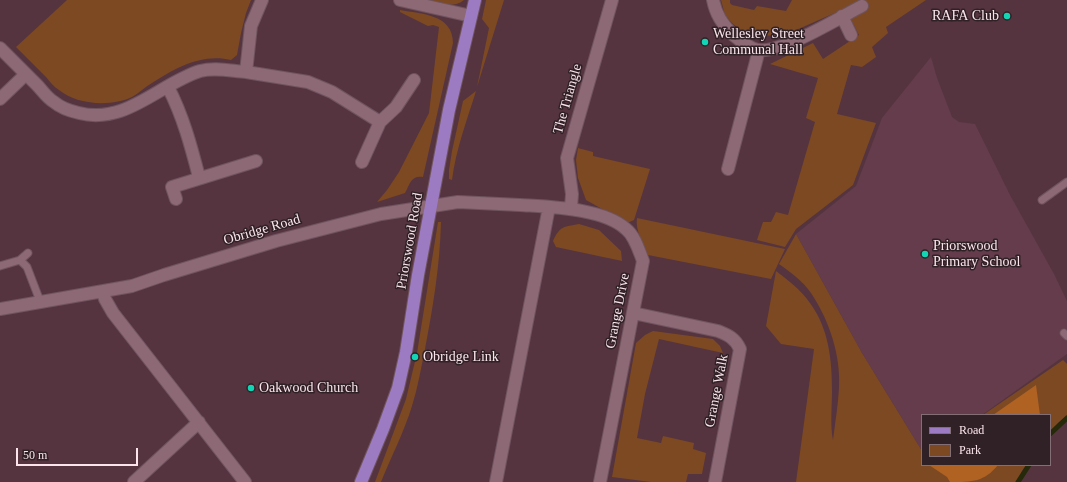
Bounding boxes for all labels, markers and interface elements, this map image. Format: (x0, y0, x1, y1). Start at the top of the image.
place label: RAFA Club (932, 8, 999, 24)
marker: RAFA Club (1002, 11, 1012, 21)
place label: Wellesley Street Communal Hall (713, 26, 804, 58)
marker: Wellesley Street Communal Hall (700, 37, 710, 47)
street label: The Triangle (550, 62, 586, 136)
street label: Priorswood Road (393, 191, 427, 291)
street label: Obridge Road (222, 211, 302, 249)
place label: Priorswood Primary School (933, 238, 1020, 270)
marker: Priorswood Primary School (920, 249, 930, 259)
street label: Grange Drive (602, 272, 634, 350)
place label: Obridge Link (423, 349, 499, 365)
marker: Obridge Link (410, 352, 420, 362)
street label: Grange Walk (702, 353, 732, 429)
place label: Oakwood Church (259, 380, 358, 396)
marker: Oakwood Church (246, 383, 256, 393)
legend (921, 414, 1051, 466)
text: Road (959, 423, 984, 437)
scale bar (18, 440, 140, 466)
text: Park (959, 443, 981, 457)
text: 50 m (23, 448, 47, 462)

